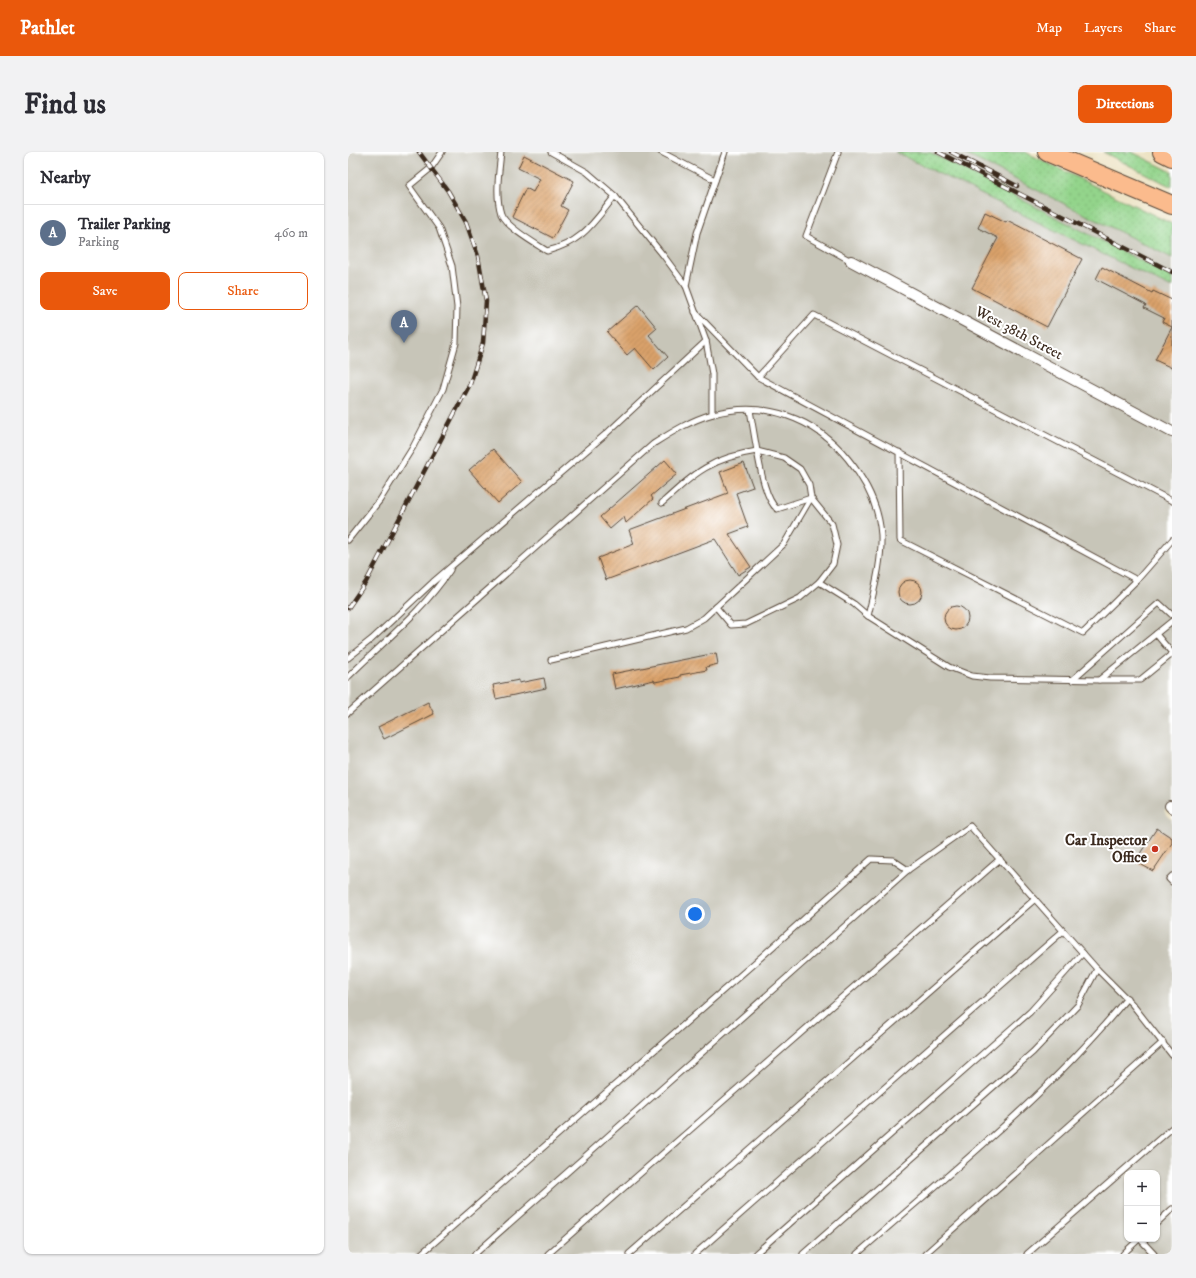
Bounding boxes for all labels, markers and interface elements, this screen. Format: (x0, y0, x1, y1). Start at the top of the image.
text: Pathlet (20, 17, 75, 40)
text: Map (1036, 19, 1062, 37)
text: Layers (1084, 19, 1122, 37)
text: Share (1144, 19, 1176, 37)
button: Directions (1078, 85, 1172, 123)
text: Find us (24, 87, 106, 122)
text: Nearby (40, 167, 90, 189)
text: Trailer Parking (78, 215, 170, 234)
text: A (49, 225, 57, 241)
text: 460 m (274, 225, 308, 241)
text: Parking (78, 234, 119, 250)
button: Save (40, 272, 170, 310)
button: Share (178, 272, 308, 310)
street label: West 38th Street (971, 301, 1066, 364)
pin: A (391, 310, 417, 343)
place label: Car Inspector Office (1065, 831, 1148, 867)
marker: Car Inspector Office (1150, 844, 1160, 854)
your location (685, 904, 705, 924)
map controls (1124, 1170, 1160, 1242)
button: + (1124, 1170, 1160, 1206)
button: − (1124, 1206, 1160, 1242)

